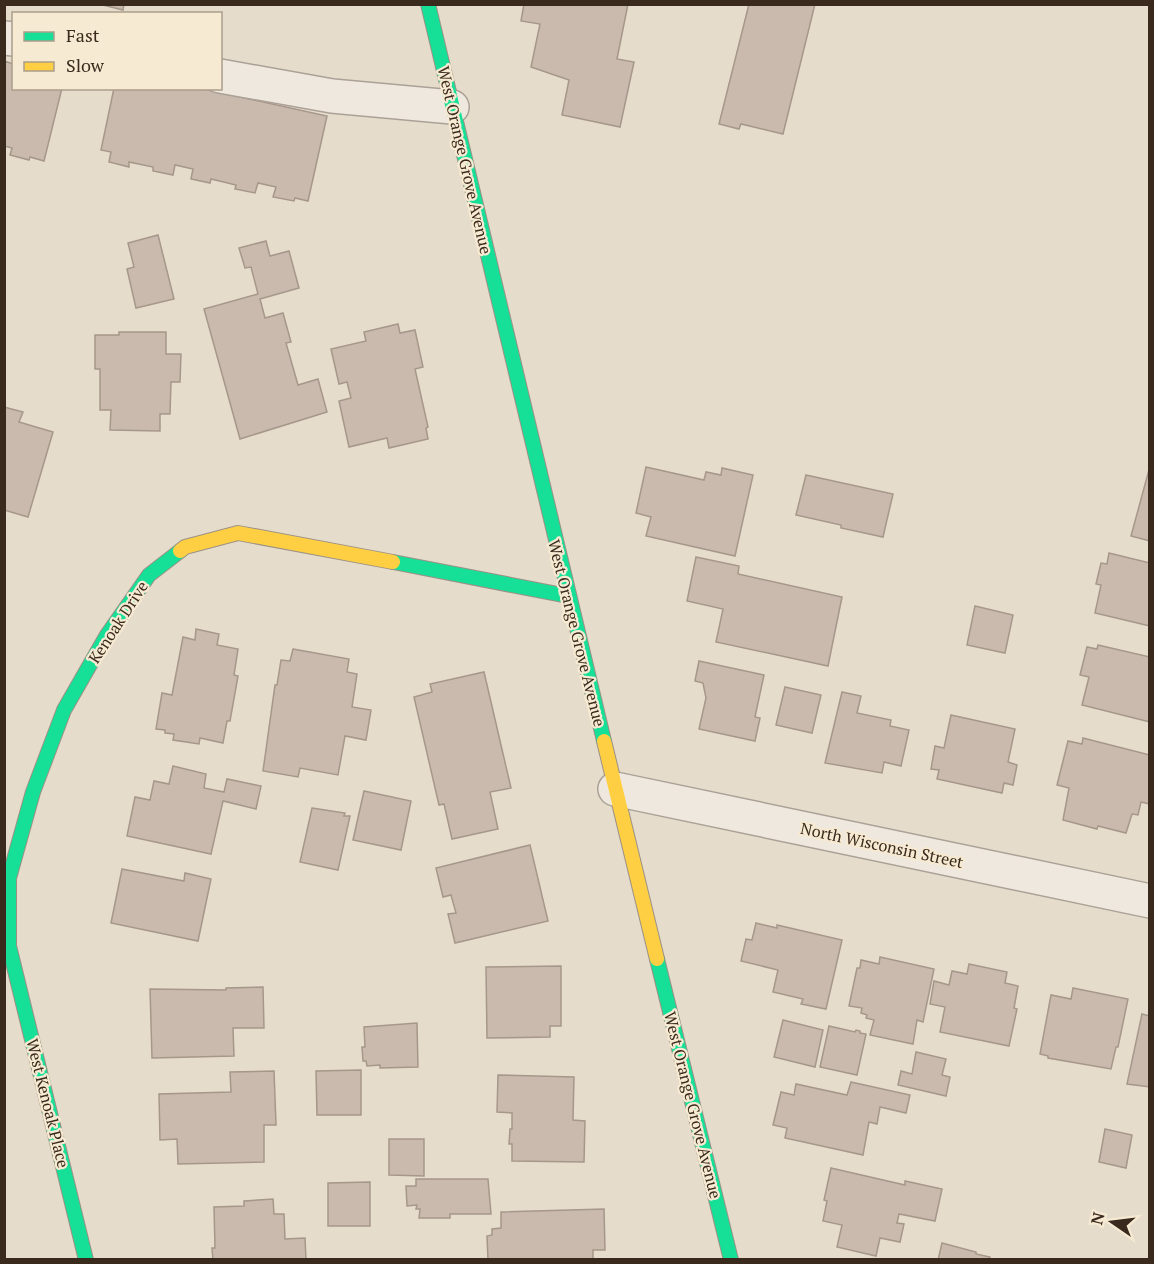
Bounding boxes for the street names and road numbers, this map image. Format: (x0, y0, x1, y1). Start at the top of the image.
street label: West Orange Grove Avenue (433, 64, 497, 256)
street label: West Orange Grove Avenue (543, 537, 611, 729)
street label: Kenoak Drive (83, 576, 153, 668)
street label: North Wisconsin Street (799, 817, 966, 873)
street label: West Orange Grove Avenue (659, 1009, 727, 1201)
street label: West Kenoak Place (21, 1036, 75, 1170)

